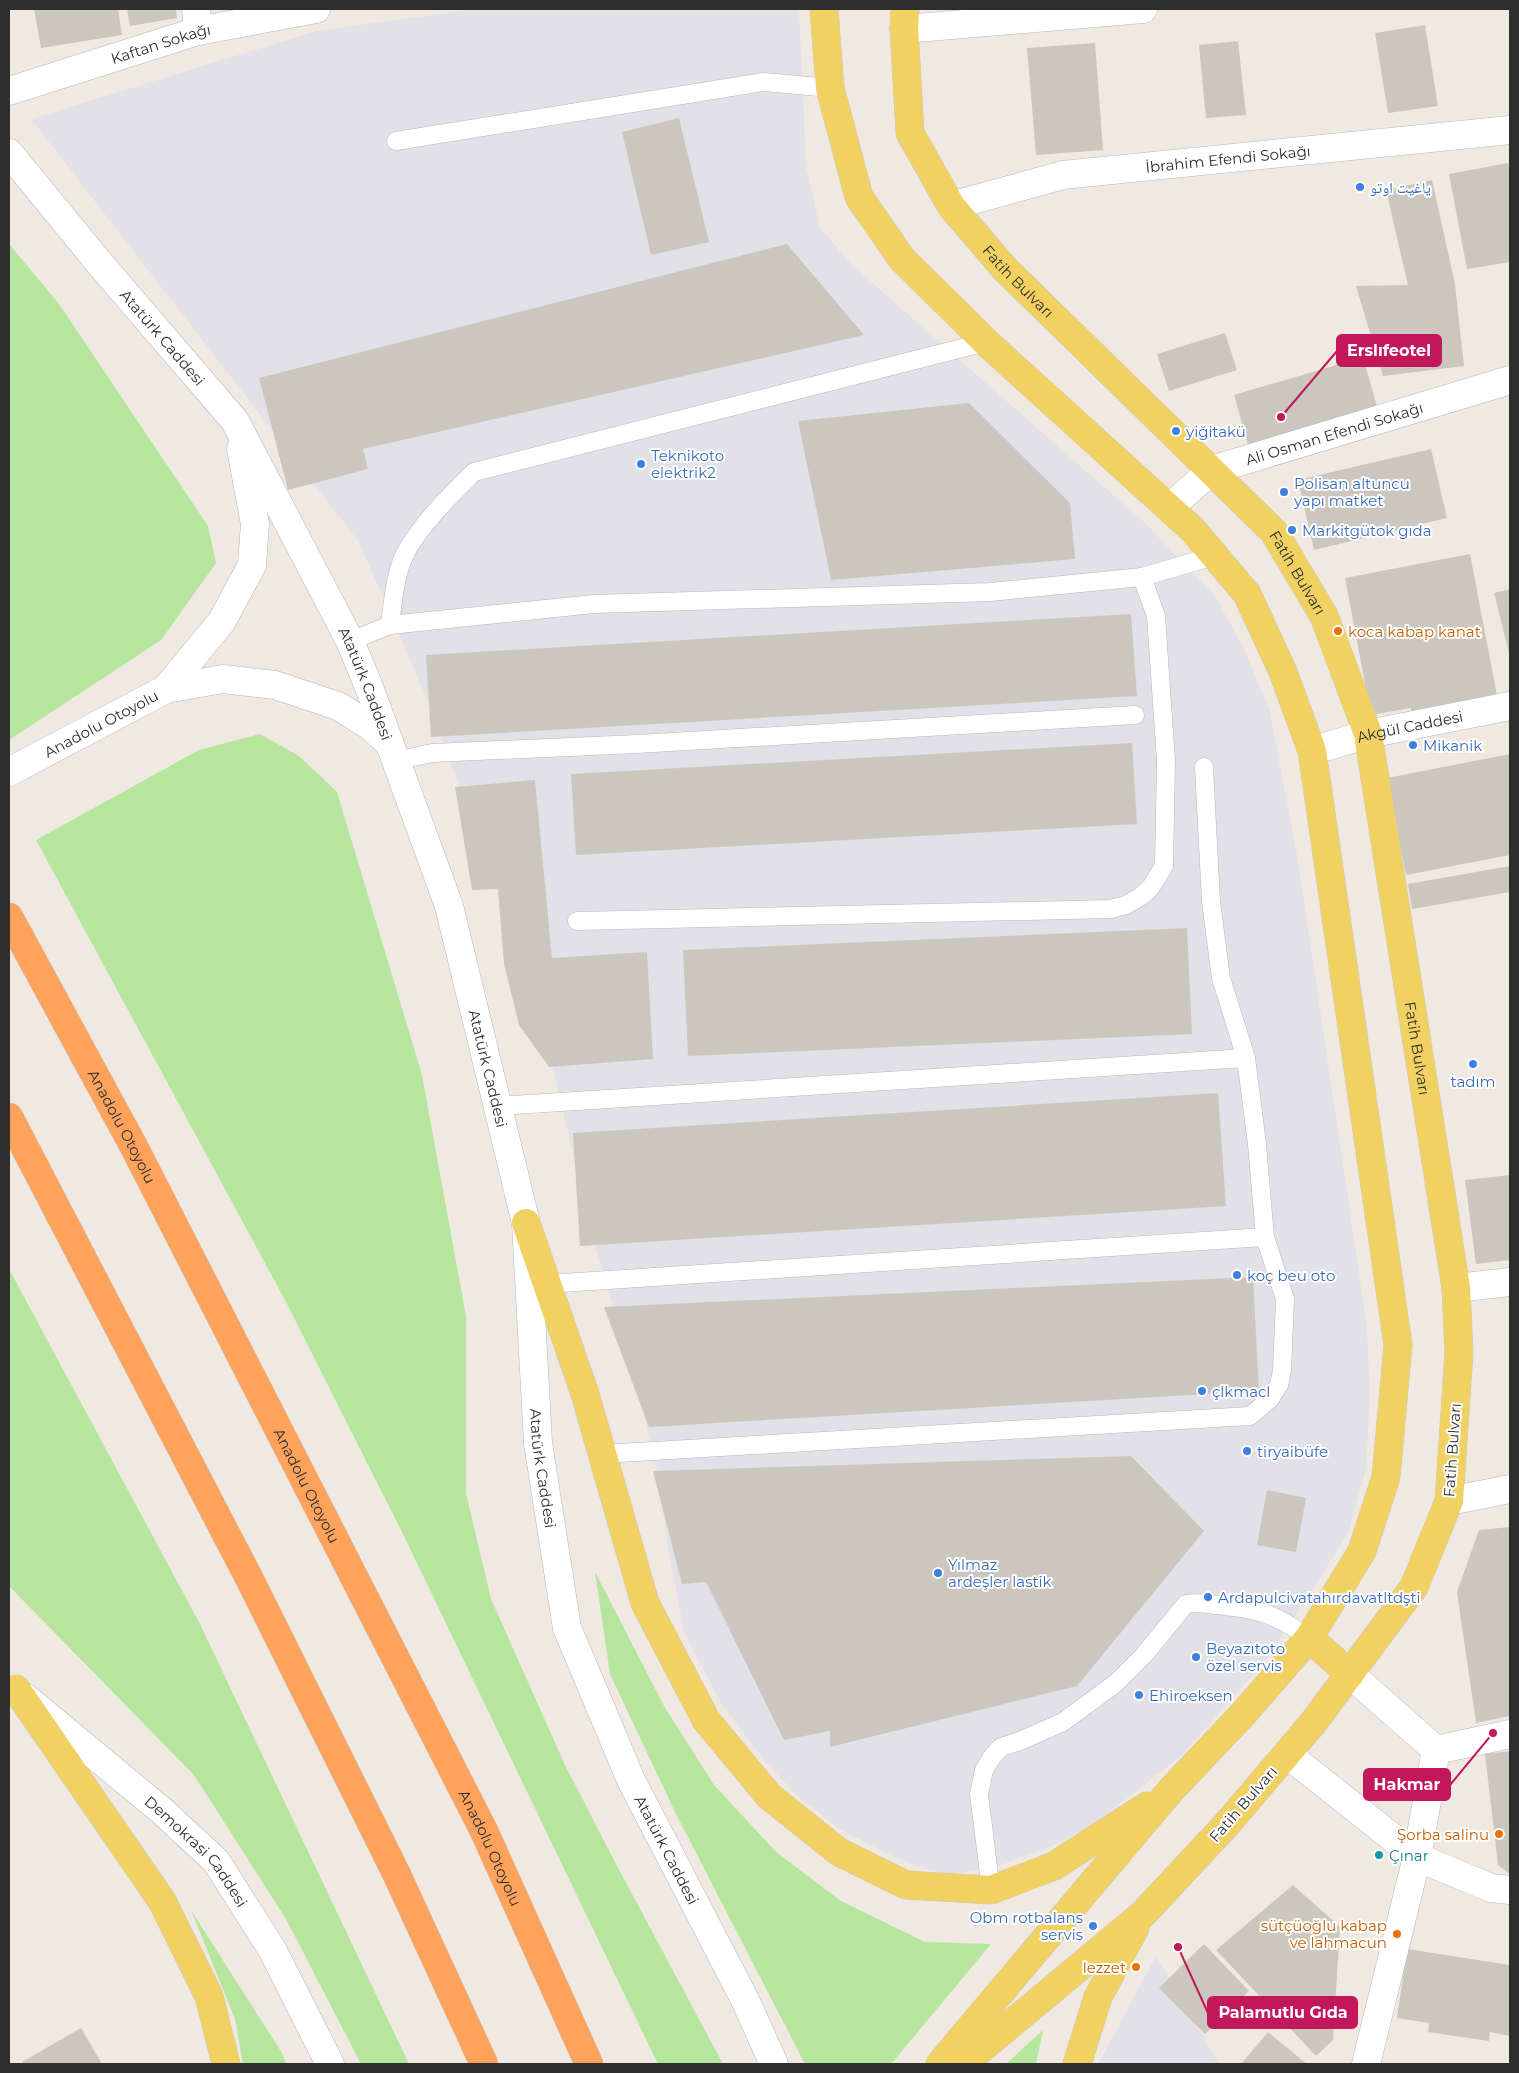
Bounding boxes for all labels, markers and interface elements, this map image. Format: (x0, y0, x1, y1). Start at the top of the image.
street label: Kaftan Sokağı (108, 19, 212, 68)
street label: İbrahim Efendi Sokağı (1144, 141, 1312, 176)
place label: ياغيت اوتو (1370, 178, 1431, 197)
marker: ياغيت اوتو (1354, 181, 1366, 193)
street label: Fatih Bulvarı (979, 241, 1058, 321)
street label: Atatürk Caddesi (116, 285, 209, 389)
callout: Erslıfeotel (1337, 335, 1441, 366)
text: Erslıfeotel (1347, 341, 1431, 360)
street label: Ali Osman Efendi Sokağı (1243, 397, 1425, 469)
place label: yiğitakü (1185, 422, 1246, 441)
marker: yiğitakü (1170, 425, 1182, 437)
place label: Teknikoto elektrik2 (651, 446, 724, 482)
marker: Teknikoto elektrik2 (635, 458, 647, 470)
place label: Polisan altuncu yapı matket (1293, 474, 1410, 510)
marker: Polisan altuncu yapı matket (1278, 486, 1290, 498)
place label: Markitgütok gıda (1302, 521, 1432, 540)
marker: Markitgütok gıda (1286, 524, 1298, 536)
street label: Fatih Bulvarı (1266, 527, 1330, 618)
place label: koca kabap kanat (1348, 622, 1481, 641)
street label: Atatürk Caddesi (335, 623, 397, 743)
marker: koca kabap kanat (1332, 625, 1344, 637)
street label: Anadolu Otoyolu (41, 685, 161, 761)
street label: Akgül Caddesi (1354, 706, 1464, 746)
place label: Mikanik (1423, 736, 1482, 755)
marker: Mikanik (1407, 739, 1419, 751)
street label: Fatih Bulvarı (1401, 1000, 1435, 1096)
street label: Atatürk Caddesi (465, 1008, 512, 1129)
marker: tadım (1467, 1058, 1479, 1070)
street label: Anadolu Otoyolu (84, 1066, 160, 1186)
place label: tadım (1451, 1072, 1495, 1091)
place label: koç beu oto (1247, 1266, 1335, 1285)
marker: koç beu oto (1231, 1269, 1243, 1281)
place label: çlkmacl (1212, 1382, 1270, 1401)
marker: çlkmacl (1196, 1385, 1208, 1397)
street label: Fatih Bulvarı (1439, 1402, 1465, 1498)
street label: Atatürk Caddesi (527, 1408, 561, 1529)
street label: Anadolu Otoyolu (270, 1425, 344, 1546)
place label: tiryaibüfe (1257, 1442, 1328, 1461)
marker: tiryaibüfe (1241, 1445, 1253, 1457)
place label: Yılmaz ardeşler lastik (948, 1555, 1052, 1591)
marker: Yılmaz ardeşler lastik (932, 1567, 944, 1579)
place label: Ardapulcivatahırdavatltdşti (1218, 1588, 1421, 1607)
marker: Ardapulcivatahırdavatltdşti (1202, 1591, 1214, 1603)
place label: Beyazıtoto özel servis (1206, 1639, 1285, 1675)
marker: Beyazıtoto özel servis (1190, 1651, 1202, 1663)
place label: Ehiroeksen (1149, 1686, 1233, 1705)
marker: Ehiroeksen (1133, 1689, 1145, 1701)
street label: Fatih Bulvarı (1205, 1762, 1281, 1846)
callout: Hakmar (1364, 1769, 1450, 1800)
text: Hakmar (1374, 1775, 1440, 1794)
street label: Anadolu Otoyolu (455, 1786, 526, 1909)
street label: Demokrasi Caddesi (141, 1791, 252, 1910)
street label: Atatürk Caddesi (631, 1792, 703, 1908)
place label: Şorba salinu (1397, 1825, 1489, 1844)
marker: Şorba salinu (1493, 1828, 1505, 1840)
place label: Çınar (1389, 1846, 1429, 1865)
marker: Çınar (1373, 1849, 1385, 1861)
place label: Obm rotbalans servis (970, 1908, 1083, 1944)
place label: sütçüoğlu kabap ve lahmacun (1261, 1916, 1387, 1952)
marker: Obm rotbalans servis (1087, 1920, 1099, 1932)
marker: sütçüoğlu kabap ve lahmacun (1391, 1928, 1403, 1940)
place label: lezzet (1083, 1958, 1126, 1977)
marker: lezzet (1130, 1961, 1142, 1973)
callout: Palamutlu Gıda (1208, 1997, 1357, 2028)
text: Palamutlu Gıda (1218, 2003, 1348, 2022)

